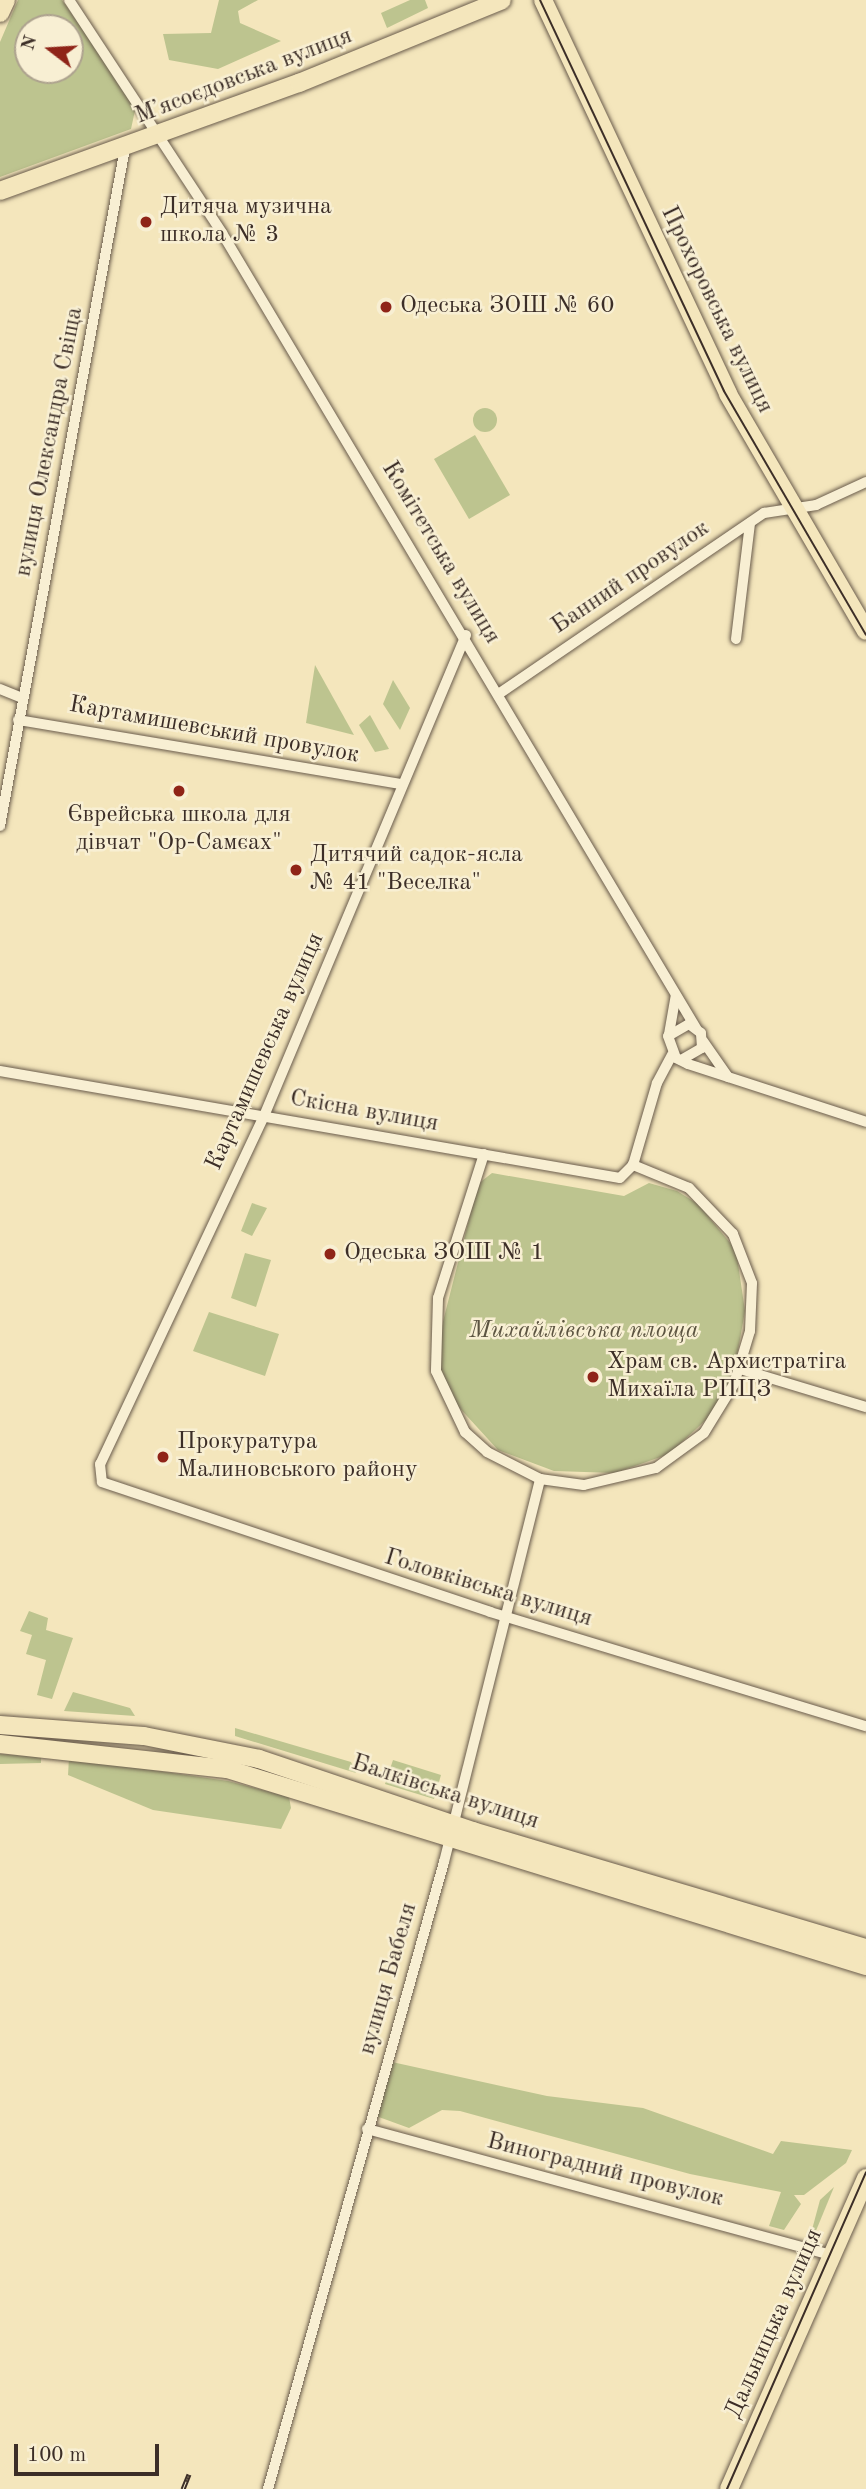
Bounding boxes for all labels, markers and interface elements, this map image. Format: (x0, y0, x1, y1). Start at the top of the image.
north arrow (14, 14, 84, 84)
street label: Мʼясоєдовська вулиця (131, 22, 357, 132)
text: N (19, 34, 42, 53)
place label: Дитяча музична школа № 3 (160, 194, 332, 250)
street label: Прохоровська вулиця (653, 202, 779, 418)
marker: Дитяча музична школа № 3 (138, 214, 154, 230)
place label: Одеська ЗОШ № 60 (400, 293, 614, 321)
marker: Одеська ЗОШ № 60 (378, 299, 394, 315)
street label: вулиця Олександра Свіща (10, 305, 90, 579)
street label: Комітетська вулиця (374, 456, 506, 650)
street label: Банний провулок (547, 515, 715, 641)
street label: Картамишевський провулок (67, 691, 361, 771)
marker: Єврейська школа для дівчат "Ор-Самєах" (171, 783, 187, 799)
place label: Єврейська школа для дівчат "Ор-Самєах" (67, 802, 291, 858)
place label: Дитячий садок-ясла № 41 "Веселка" (310, 842, 523, 898)
marker: Дитячий садок-ясла № 41 "Веселка" (288, 862, 304, 878)
street label: Картамишевська вулиця (201, 929, 331, 1175)
street label: Cкісна вулиця (287, 1085, 441, 1139)
place label: Одеська ЗОШ № 1 (344, 1240, 545, 1268)
marker: Одеська ЗОШ № 1 (322, 1246, 338, 1262)
park label: Михайлівська площа (469, 1318, 699, 1346)
place label: Храм св. Архистратіга Михаїла РПЦЗ (607, 1349, 846, 1405)
marker: Храм св. Архистратіга Михаїла РПЦЗ (585, 1369, 601, 1385)
place label: Прокуратура Малиновського району (177, 1429, 418, 1485)
marker: Прокуратура Малиновського району (155, 1449, 171, 1465)
street label: Головківська вулиця (381, 1544, 595, 1634)
street label: Балківська вулиця (348, 1749, 542, 1837)
street label: вулиця Бабеля (354, 1900, 424, 2058)
street label: Виноградний провулок (484, 2128, 726, 2214)
street label: Дальницька вулиця (720, 2225, 830, 2423)
scale bar (18, 2430, 163, 2474)
text: 100 m (27, 2445, 86, 2466)

